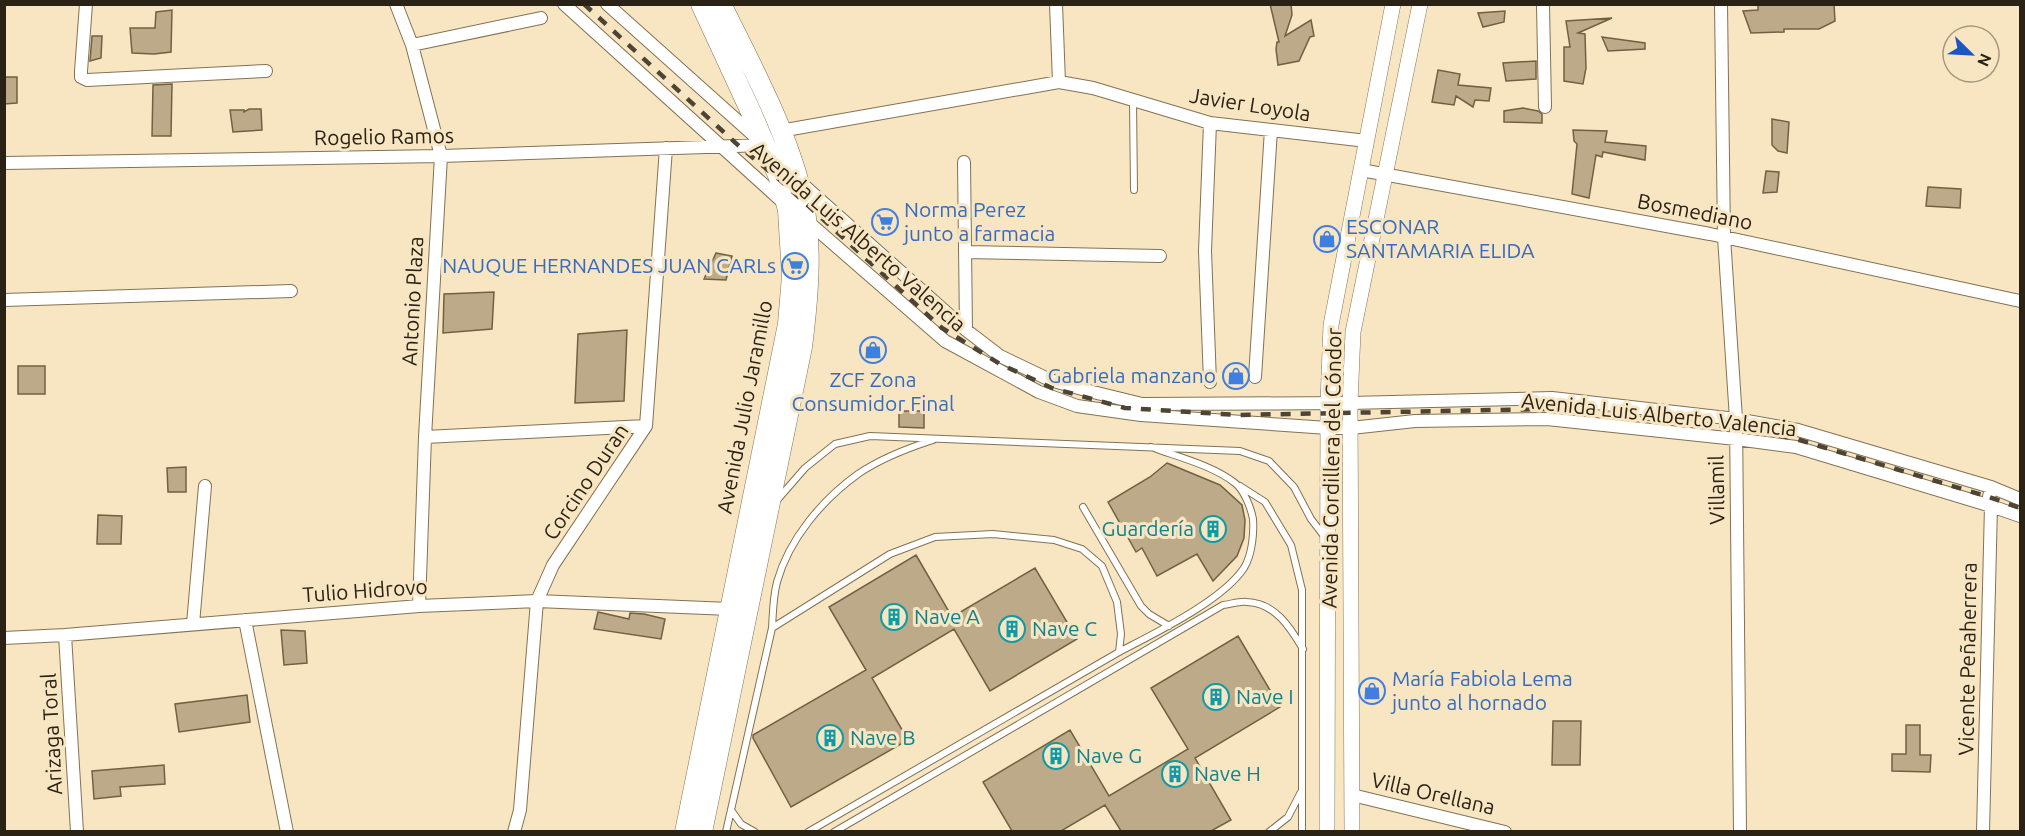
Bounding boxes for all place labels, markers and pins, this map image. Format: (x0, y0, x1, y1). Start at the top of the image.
place label: Norma Perez junto a farmacia (902, 197, 1055, 245)
supermarket icon: Norma Perez junto a farmacia (870, 207, 900, 237)
place label: ESCONAR SANTAMARIA ELIDA (1346, 214, 1535, 262)
shop icon: ESCONAR SANTAMARIA ELIDA (1312, 224, 1342, 254)
supermarket icon: NAUQUE HERNANDES JUAN CARLs (780, 251, 810, 281)
place label: NAUQUE HERNANDES JUAN CARLs (442, 253, 776, 277)
shop icon: ZCF Zona Consumidor Final (858, 335, 888, 365)
shop icon: Gabriela manzano (1221, 361, 1251, 391)
place label: Gabriela manzano (1048, 363, 1216, 387)
place label: ZCF Zona Consumidor Final (791, 367, 955, 415)
building icon: Guardería (1198, 514, 1228, 544)
place label: Guardería (1102, 516, 1194, 540)
building icon: Nave A (879, 602, 909, 632)
place label: Nave A (914, 604, 980, 628)
building icon: Nave C (997, 614, 1027, 644)
place label: Nave C (1032, 616, 1097, 640)
place label: María Fabiola Lema junto al hornado (1390, 666, 1573, 714)
shop icon: María Fabiola Lema junto al hornado (1357, 676, 1387, 706)
building icon: Nave I (1201, 682, 1231, 712)
place label: Nave I (1236, 684, 1294, 708)
building icon: Nave B (815, 723, 845, 753)
place label: Nave B (850, 725, 916, 749)
building icon: Nave G (1041, 741, 1071, 771)
place label: Nave G (1076, 743, 1142, 767)
building icon: Nave H (1160, 759, 1190, 789)
place label: Nave H (1194, 761, 1261, 785)

